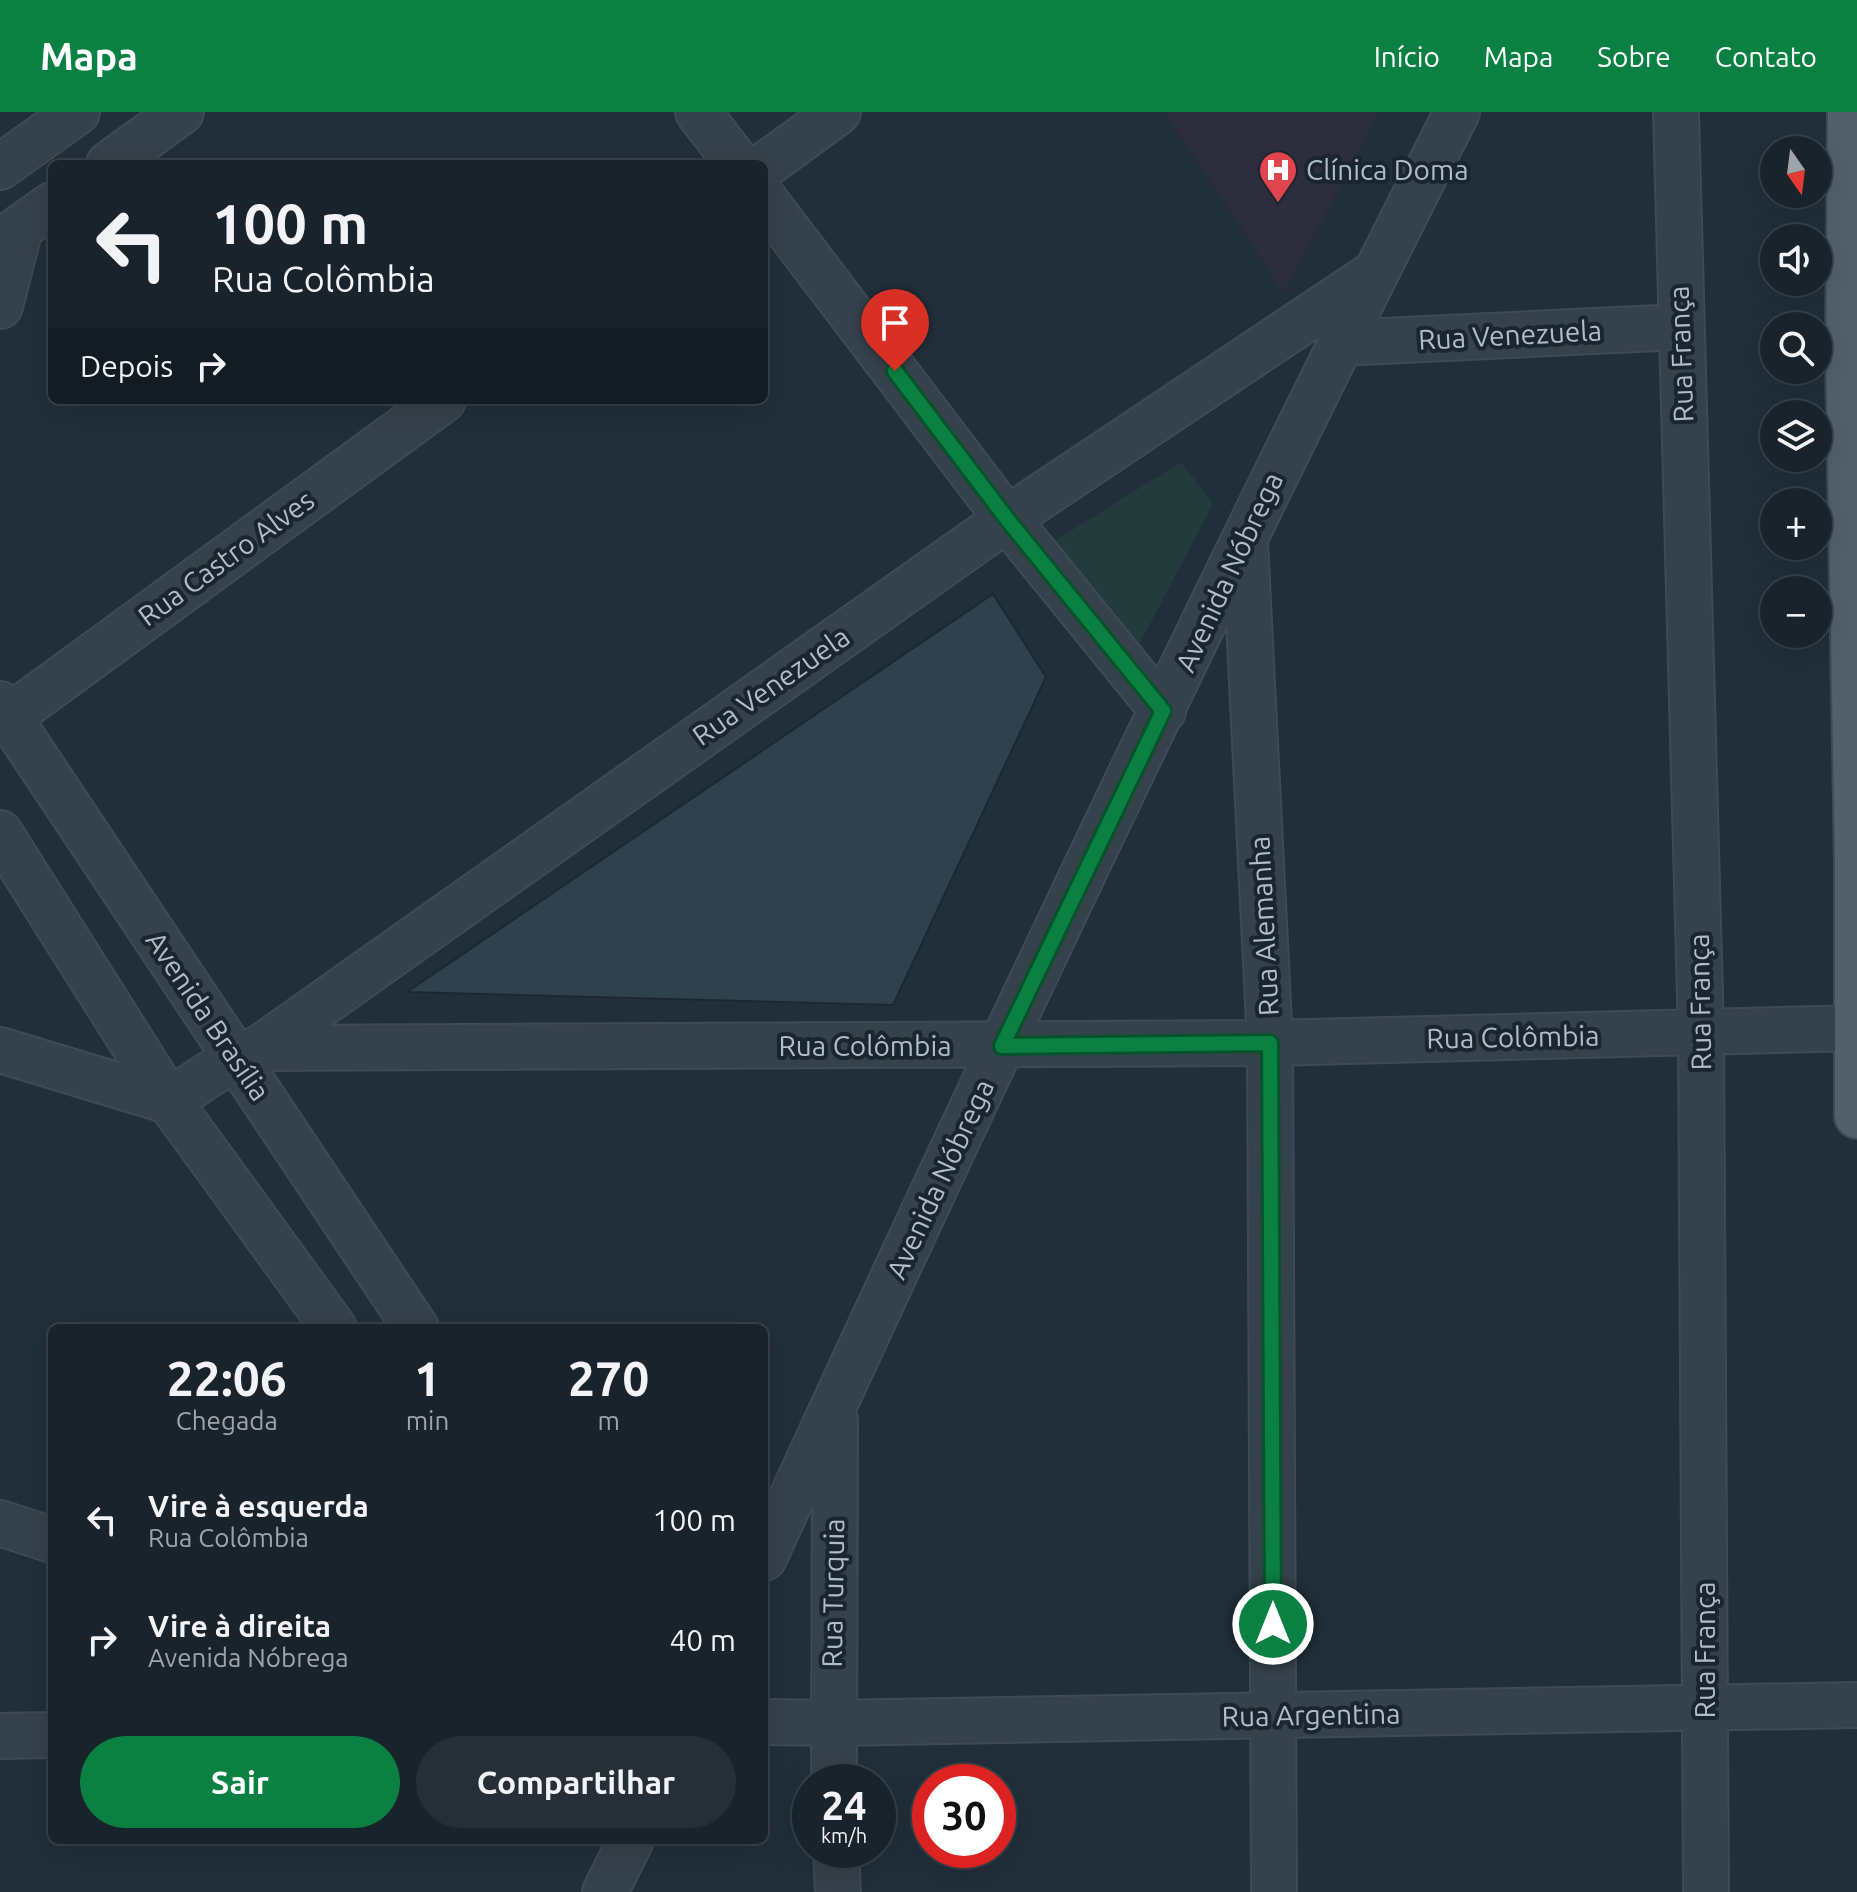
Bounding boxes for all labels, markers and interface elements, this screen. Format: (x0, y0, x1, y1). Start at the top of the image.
text: Mapa (40, 35, 138, 77)
text: Início (1374, 41, 1440, 72)
text: Mapa (1484, 41, 1553, 72)
text: Sobre (1597, 41, 1671, 72)
text: Contato (1715, 41, 1817, 72)
north arrow (1760, 136, 1832, 208)
map controls (1760, 136, 1832, 648)
hospital icon: Clínica Doma (1257, 149, 1299, 204)
place label: Clínica Doma (1306, 154, 1469, 185)
icon: left (80, 192, 184, 296)
text: 100 m (212, 192, 368, 255)
button: sound (1760, 224, 1832, 296)
text: Rua Colômbia (212, 258, 435, 299)
street label: Rua França (1663, 285, 1698, 423)
pin (861, 289, 929, 371)
icon: arrive (873, 301, 917, 345)
button: search (1760, 312, 1832, 384)
street label: Rua Venezuela (1417, 314, 1603, 355)
icon: right (189, 344, 233, 388)
text: Depois (80, 349, 173, 383)
button: layers (1760, 400, 1832, 472)
street label: Avenida Nóbrega (1169, 467, 1288, 676)
street label: Rua Castro Alves (132, 484, 319, 632)
button: + (1760, 488, 1832, 560)
button: − (1760, 576, 1832, 648)
street label: Rua Venezuela (686, 620, 855, 751)
street label: Rua Alemanha (1243, 835, 1284, 1017)
street label: Avenida Brasília (140, 925, 276, 1106)
street label: Rua França (1683, 933, 1716, 1071)
street label: Rua Colômbia (1426, 1019, 1600, 1054)
street label: Rua Colômbia (778, 1030, 952, 1061)
street label: Avenida Nóbrega (880, 1074, 999, 1283)
text: 22:06 (167, 1351, 287, 1405)
text: 1 (414, 1351, 441, 1405)
text: 270 (568, 1351, 649, 1405)
text: Chegada (176, 1406, 278, 1435)
text: min (406, 1406, 449, 1435)
text: m (597, 1406, 620, 1435)
text: Vire à esquerda (148, 1489, 369, 1523)
icon: left (80, 1498, 124, 1542)
text: 100 m (652, 1503, 736, 1537)
street label: Rua Turquia (816, 1518, 849, 1668)
text: Rua Colômbia (148, 1523, 309, 1552)
position arrow (1231, 1582, 1315, 1666)
street label: Rua França (1689, 1582, 1720, 1718)
text: Vire à direita (148, 1609, 331, 1643)
icon: right (80, 1618, 124, 1662)
text: 40 m (669, 1623, 736, 1657)
text: Avenida Nóbrega (148, 1643, 349, 1672)
street label: Rua Argentina (1221, 1697, 1401, 1732)
button: Sair (80, 1736, 400, 1828)
button: Compartilhar (416, 1736, 736, 1828)
speed limit sign: 30 (912, 1764, 1016, 1868)
text: 24 (821, 1783, 867, 1828)
text: km/h (821, 1824, 867, 1847)

